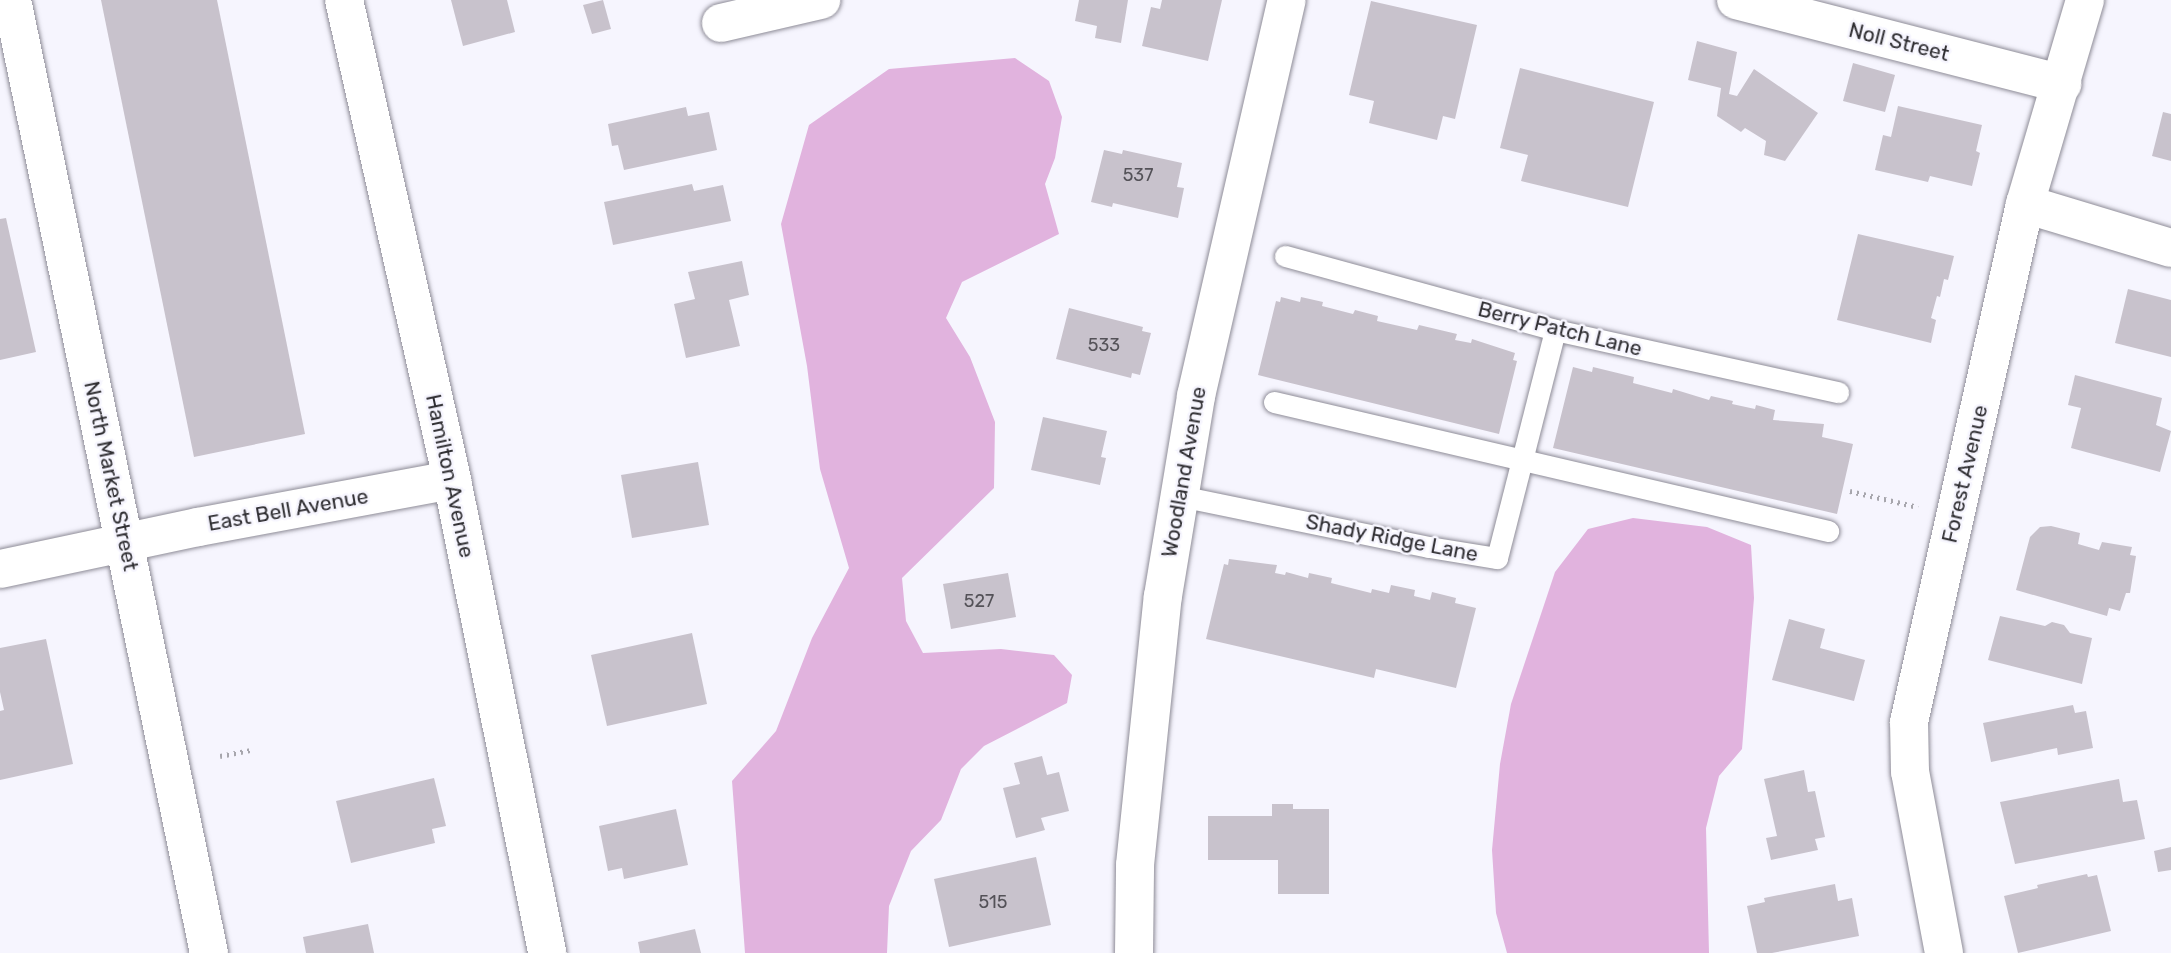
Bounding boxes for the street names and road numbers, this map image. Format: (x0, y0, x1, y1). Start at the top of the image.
street label: Noll Street (1846, 17, 1952, 67)
street label: Berry Patch Lane (1475, 296, 1645, 362)
street label: North Market Street (79, 379, 143, 573)
street label: Woodland Avenue (1157, 384, 1211, 560)
street label: Hamilton Avenue (420, 392, 480, 560)
street label: Forest Avenue (1937, 402, 1993, 546)
street label: East Bell Avenue (206, 483, 370, 537)
street label: Shady Ridge Lane (1304, 509, 1480, 567)

